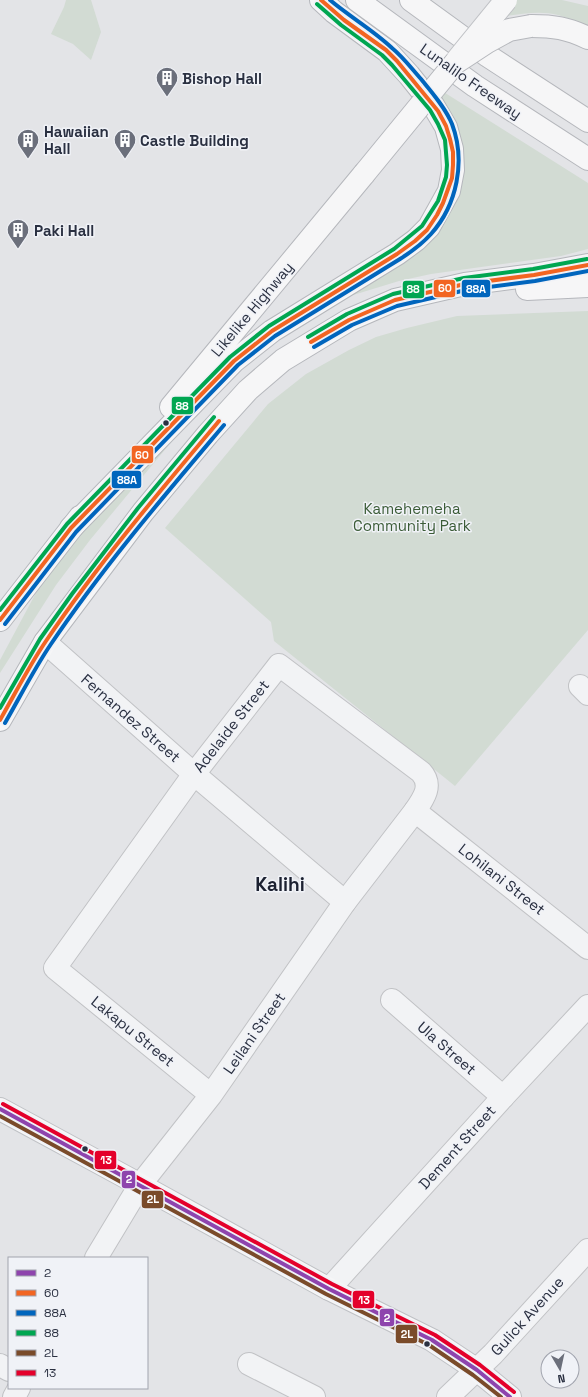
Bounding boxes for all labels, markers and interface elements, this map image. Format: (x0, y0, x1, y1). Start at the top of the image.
street label: Lunalilo Freeway (416, 39, 526, 123)
building icon: Bishop Hall (154, 65, 180, 98)
place label: Bishop Hall (182, 69, 262, 88)
place label: Hawaiian Hall (44, 122, 109, 158)
building icon: Hawaiian Hall (15, 127, 41, 160)
building icon: Castle Building (112, 127, 138, 160)
place label: Castle Building (140, 131, 249, 150)
building icon: Paki Hall (5, 217, 31, 250)
place label: Paki Hall (34, 221, 94, 240)
street label: Likelike Highway (207, 258, 297, 360)
line badge: 60 (433, 279, 456, 298)
line badge: 88A (461, 279, 491, 298)
line badge: 88 (402, 280, 425, 299)
text: 60 (438, 281, 452, 295)
text: 88 (406, 282, 420, 296)
text: 88A (466, 282, 486, 296)
line badge: 88 (171, 396, 194, 415)
text: 88 (175, 399, 189, 413)
unlabelled marker (161, 418, 171, 428)
line badge: 60 (131, 445, 154, 464)
text: 60 (135, 448, 149, 462)
line badge: 88A (111, 470, 142, 489)
text: 88A (117, 473, 137, 487)
park label: Kamehemeha Community Park (353, 499, 471, 535)
street label: Fernandez Street (77, 670, 185, 766)
street label: Adelaide Street (189, 676, 273, 776)
street label: Lohilani Street (455, 839, 549, 919)
district label: Kalihi (255, 872, 305, 897)
street label: Leilani Street (219, 988, 289, 1078)
street label: Lakapu Street (87, 992, 179, 1070)
street label: Ula Street (414, 1017, 480, 1079)
street label: Dement Street (414, 1101, 500, 1193)
unlabelled marker (80, 1144, 90, 1154)
line badge: 13 (94, 1150, 117, 1170)
text: 13 (100, 1153, 112, 1167)
line badge: 2 (121, 1170, 136, 1189)
text: 2 (126, 1172, 133, 1186)
line badge: 2L (141, 1190, 164, 1209)
text: 2L (147, 1192, 159, 1206)
legend (8, 1257, 148, 1389)
text: 2 (44, 1265, 51, 1281)
street label: Gulick Avenue (486, 1272, 568, 1360)
text: 60 (44, 1285, 59, 1301)
line badge: 13 (352, 1290, 375, 1309)
text: 13 (358, 1293, 370, 1307)
text: 88A (44, 1305, 67, 1321)
line badge: 2 (379, 1308, 395, 1327)
text: 2 (384, 1311, 391, 1325)
line badge: 2L (395, 1324, 418, 1344)
text: 88 (44, 1325, 59, 1341)
text: 2L (401, 1327, 413, 1341)
unlabelled marker (422, 1339, 432, 1349)
text: 2L (44, 1345, 58, 1361)
north arrow (540, 1349, 580, 1389)
text: 13 (44, 1365, 56, 1381)
text: N (557, 1371, 566, 1386)

